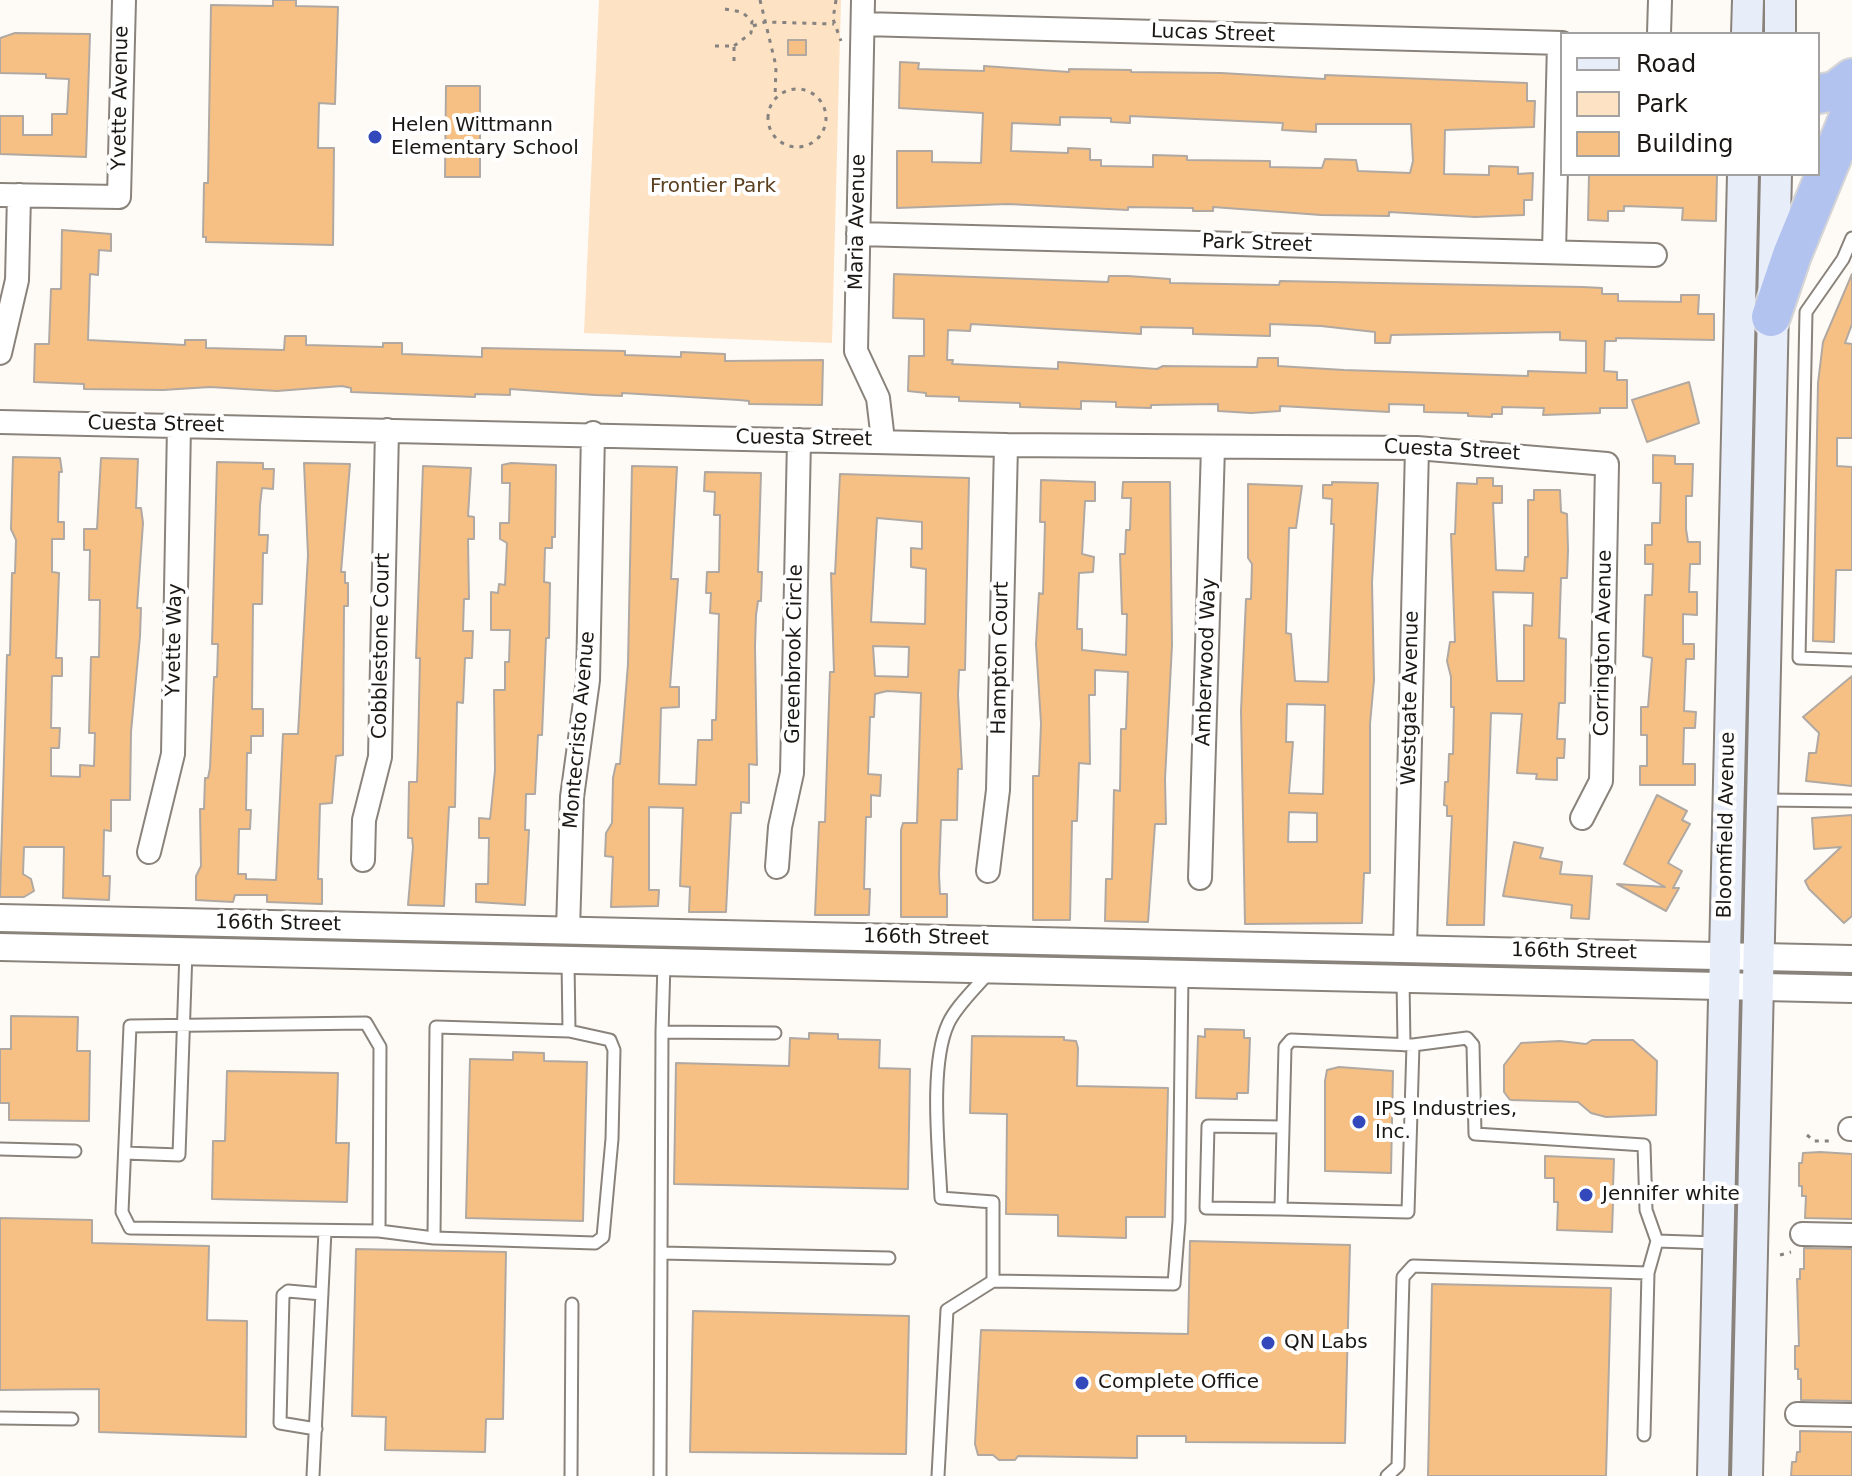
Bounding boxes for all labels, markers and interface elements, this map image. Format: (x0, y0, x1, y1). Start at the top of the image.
street label: Lucas Street (1150, 20, 1276, 48)
street label: Yvette Avenue (108, 25, 134, 171)
legend (1560, 32, 1820, 176)
text: Road (1636, 50, 1696, 78)
text: Park (1636, 90, 1688, 118)
place label: Helen Wittmann Elementary School (391, 114, 579, 161)
marker: Helen Wittmann Elementary School (366, 128, 384, 146)
text: Building (1636, 130, 1733, 158)
street label: Maria Avenue (845, 154, 871, 290)
park label: Frontier Park (650, 175, 776, 199)
street label: Park Street (1201, 230, 1313, 258)
street label: Cuesta Street (88, 412, 224, 438)
street label: Cuesta Street (736, 426, 872, 452)
street label: Cuesta Street (1383, 435, 1521, 467)
street label: Corrington Avenue (1590, 549, 1618, 737)
street label: Cobblestone Court (368, 553, 396, 739)
street label: Greenbrook Circle (781, 564, 809, 744)
street label: Amberwood Way (1192, 577, 1222, 747)
street label: Hampton Court (988, 581, 1014, 735)
street label: Yvette Way (162, 583, 188, 697)
street label: Westgate Avenue (1397, 610, 1425, 786)
street label: Montecristo Avenue (559, 630, 601, 830)
street label: Bloomfield Avenue (1713, 731, 1741, 919)
street label: 166th Street (215, 911, 341, 937)
street label: 166th Street (863, 925, 989, 951)
street label: 166th Street (1511, 939, 1637, 965)
place label: IPS Industries, Inc. (1375, 1098, 1517, 1145)
marker: IPS Industries, Inc. (1350, 1113, 1368, 1131)
place label: Jennifer white (1602, 1183, 1740, 1207)
marker: Jennifer white (1577, 1186, 1595, 1204)
place label: QN Labs (1284, 1331, 1368, 1355)
marker: QN Labs (1259, 1334, 1277, 1352)
place label: Complete Office (1098, 1371, 1259, 1395)
marker: Complete Office (1073, 1374, 1091, 1392)

